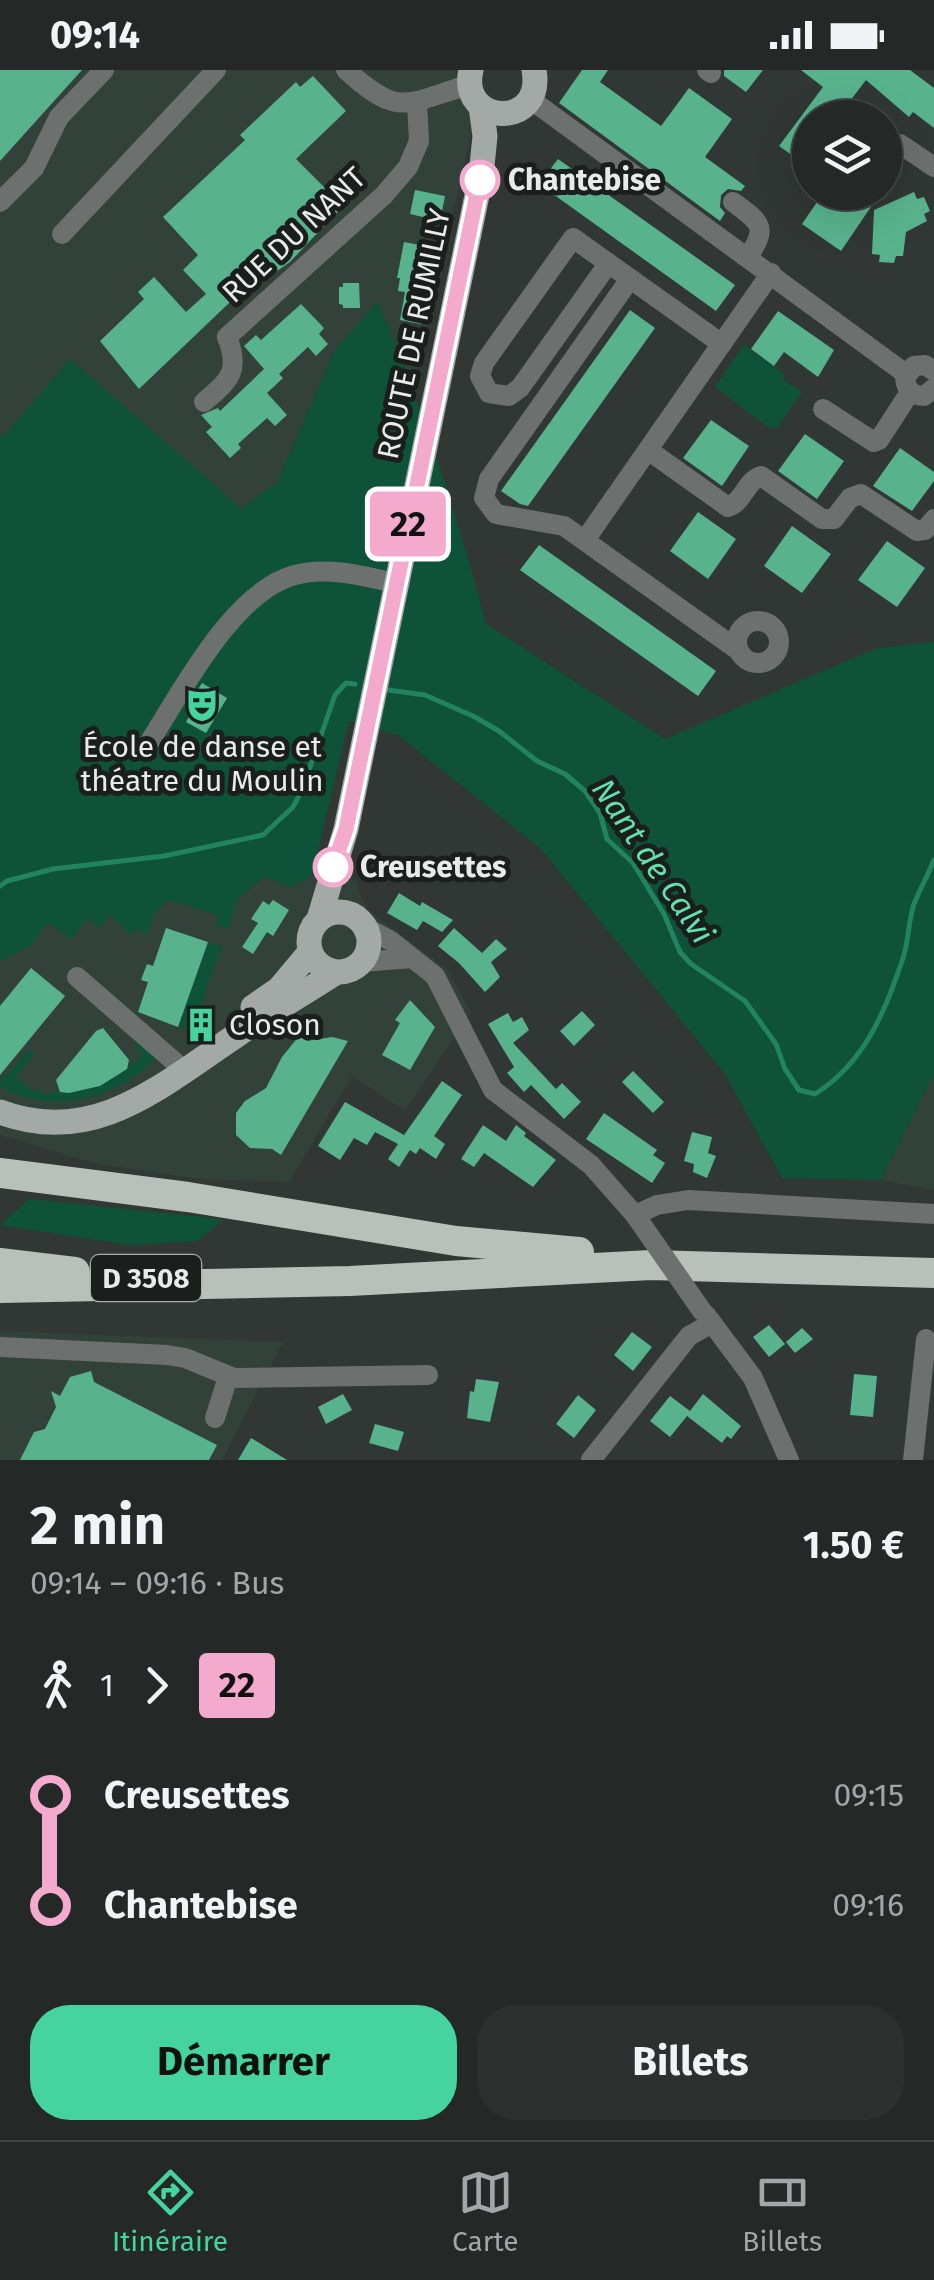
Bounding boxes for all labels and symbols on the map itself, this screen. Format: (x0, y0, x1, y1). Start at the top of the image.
street label: RUE DU NANT (215, 159, 373, 310)
marker: Chantebise (461, 161, 499, 199)
place label: Chantebise (508, 162, 661, 198)
street label: ROUTE DE RUMILLY (370, 205, 458, 462)
line badge: 22 (363, 492, 453, 556)
theatre icon: École de danse et théatre du Moulin (183, 686, 221, 724)
place label: École de danse et théatre du Moulin (80, 729, 324, 799)
water label: Nant de Calvi (584, 771, 722, 951)
marker: Creusettes (314, 848, 352, 886)
place label: Creusettes (360, 849, 506, 885)
building icon: Closon (182, 1006, 220, 1044)
place label: Closon (229, 1007, 321, 1043)
road number: D 3508 (91, 1255, 201, 1301)

